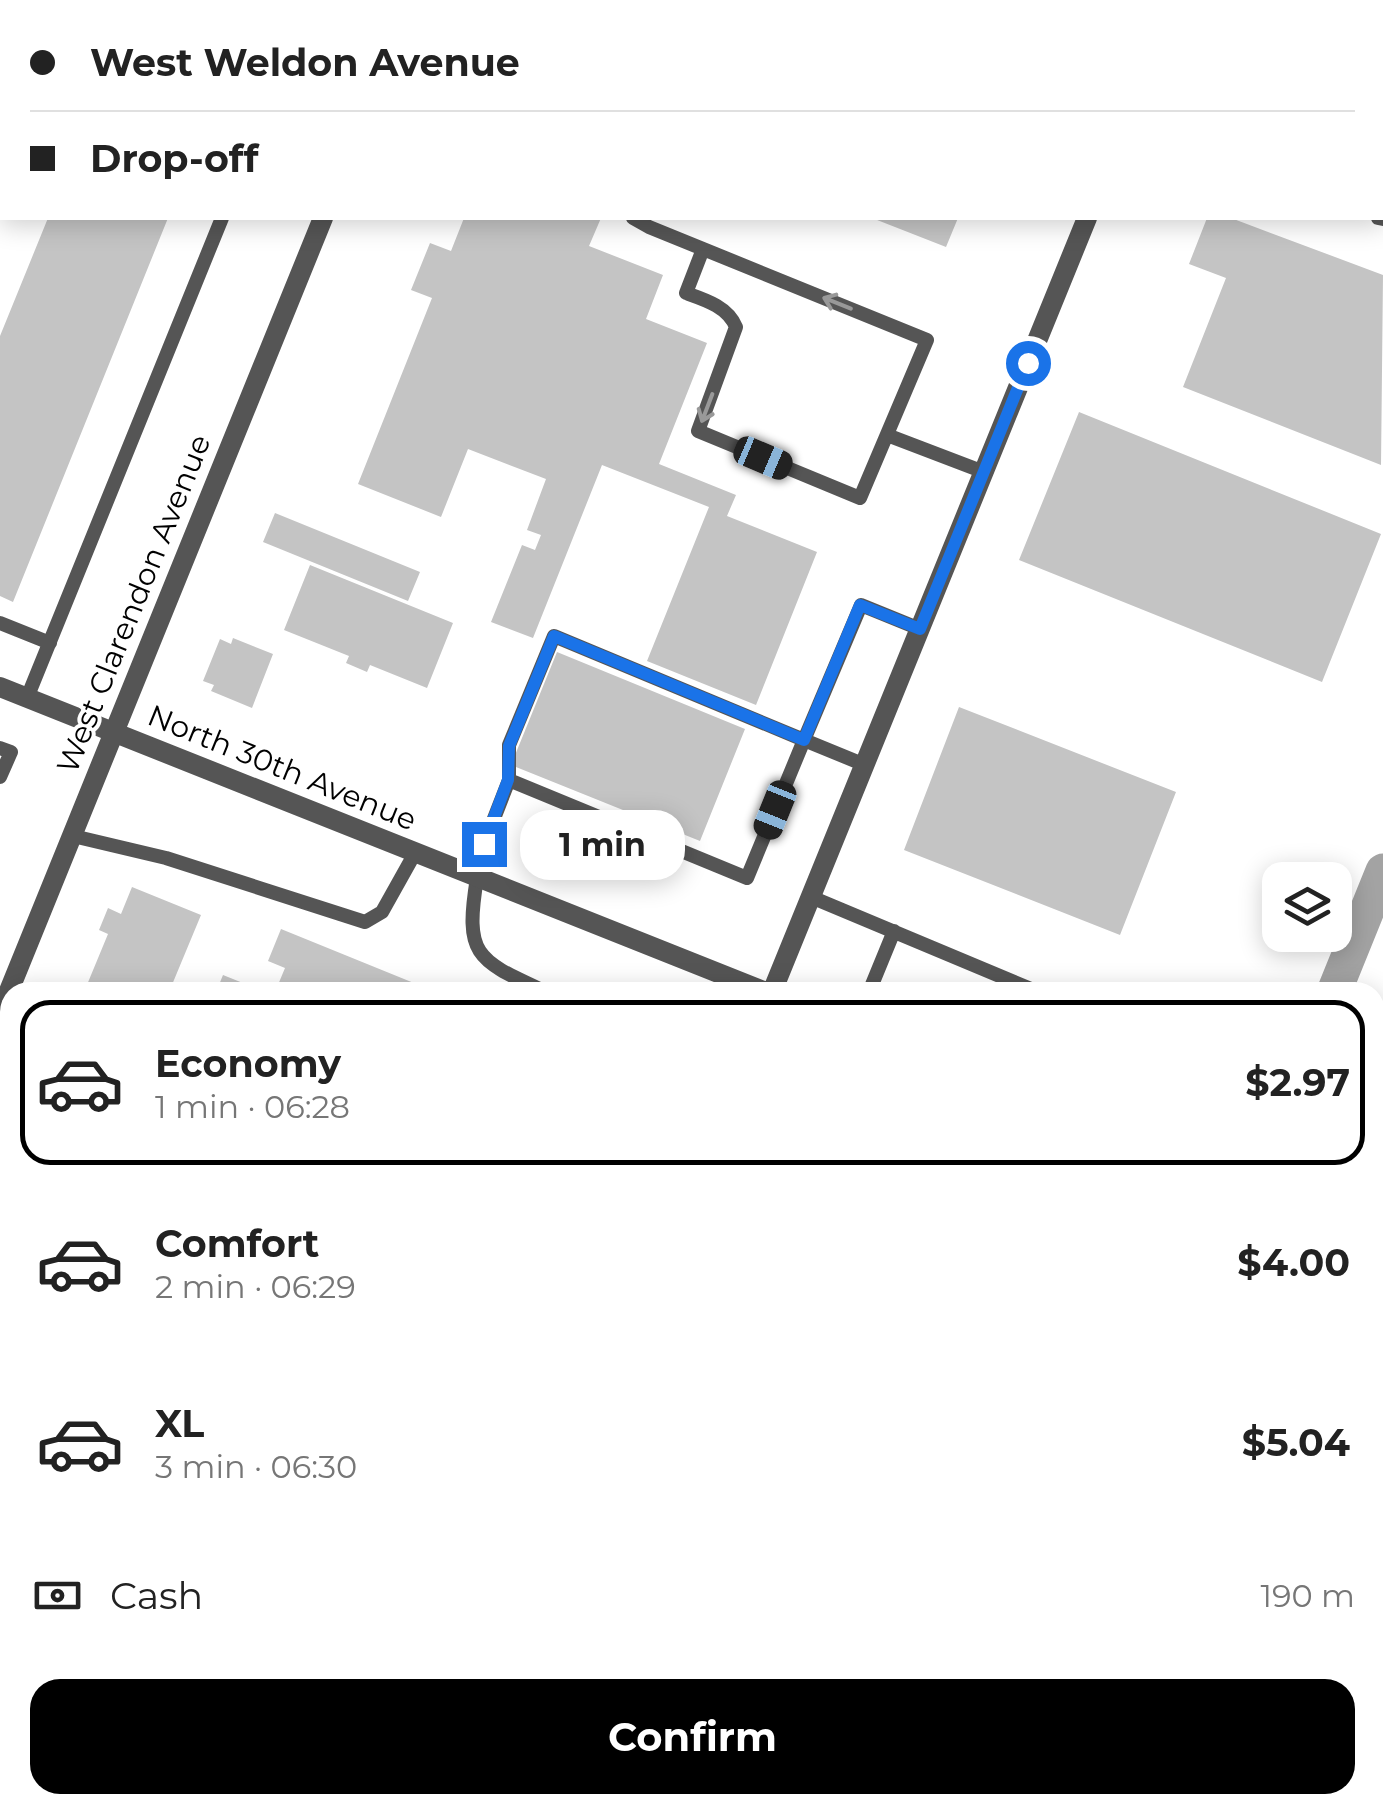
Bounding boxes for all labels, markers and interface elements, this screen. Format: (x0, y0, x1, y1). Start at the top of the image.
text: West Weldon Avenue (90, 39, 520, 86)
text: Drop-off (90, 135, 259, 182)
one-way arrow (822, 292, 853, 310)
route start (1006, 341, 1051, 386)
one-way arrow (697, 392, 715, 423)
street label: West Clarendon Avenue (49, 429, 219, 779)
car (730, 432, 796, 484)
street label: North 30th Avenue (142, 697, 422, 838)
car (750, 777, 800, 843)
callout: 1 min (519, 809, 684, 879)
route end (462, 822, 507, 867)
text: 1 min (559, 825, 646, 864)
map controls (1262, 862, 1352, 952)
button: layers (1262, 862, 1352, 952)
icon: car (35, 1038, 125, 1128)
text: Economy (155, 1040, 341, 1087)
text: $2.97 (1245, 1059, 1350, 1106)
text: 1 min · 06:28 (155, 1087, 350, 1126)
icon: car (35, 1218, 125, 1308)
text: Comfort (155, 1220, 319, 1267)
text: $4.00 (1237, 1239, 1350, 1286)
text: 2 min · 06:29 (155, 1267, 356, 1306)
icon: car (35, 1398, 125, 1488)
text: XL (155, 1400, 204, 1447)
text: $5.04 (1242, 1419, 1350, 1466)
text: 3 min · 06:30 (155, 1447, 357, 1486)
icon: cash (30, 1568, 85, 1623)
text: Cash (110, 1572, 203, 1619)
text: 190 m (1260, 1576, 1355, 1615)
button: Confirm (30, 1679, 1355, 1794)

